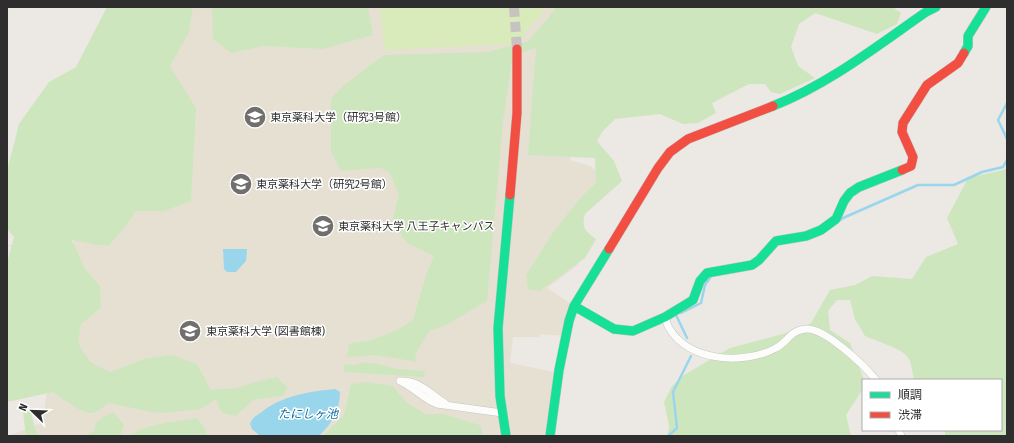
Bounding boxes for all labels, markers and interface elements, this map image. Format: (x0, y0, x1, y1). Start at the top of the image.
school or university icon: 東京薬科大学（研究3号館） (242, 104, 268, 130)
place label: 東京薬科大学（研究3号館） (270, 111, 407, 124)
school or university icon: 東京薬科大学（研究2号館） (228, 171, 254, 197)
place label: 東京薬科大学（研究2号館） (256, 178, 393, 191)
school or university icon: 東京薬科大学 八王子キャンパス (310, 213, 336, 239)
place label: 東京薬科大学 八王子キャンパス (338, 220, 495, 233)
school or university icon: 東京薬科大学 (図書館棟) (177, 318, 203, 344)
place label: 東京薬科大学 (図書館棟) (206, 325, 325, 338)
legend (862, 379, 1002, 431)
text: 順調 (898, 388, 922, 402)
north arrow (12, 391, 52, 431)
text: N (16, 402, 31, 413)
water label: たにしヶ池 (278, 407, 339, 421)
text: 渋滞 (898, 408, 922, 422)

